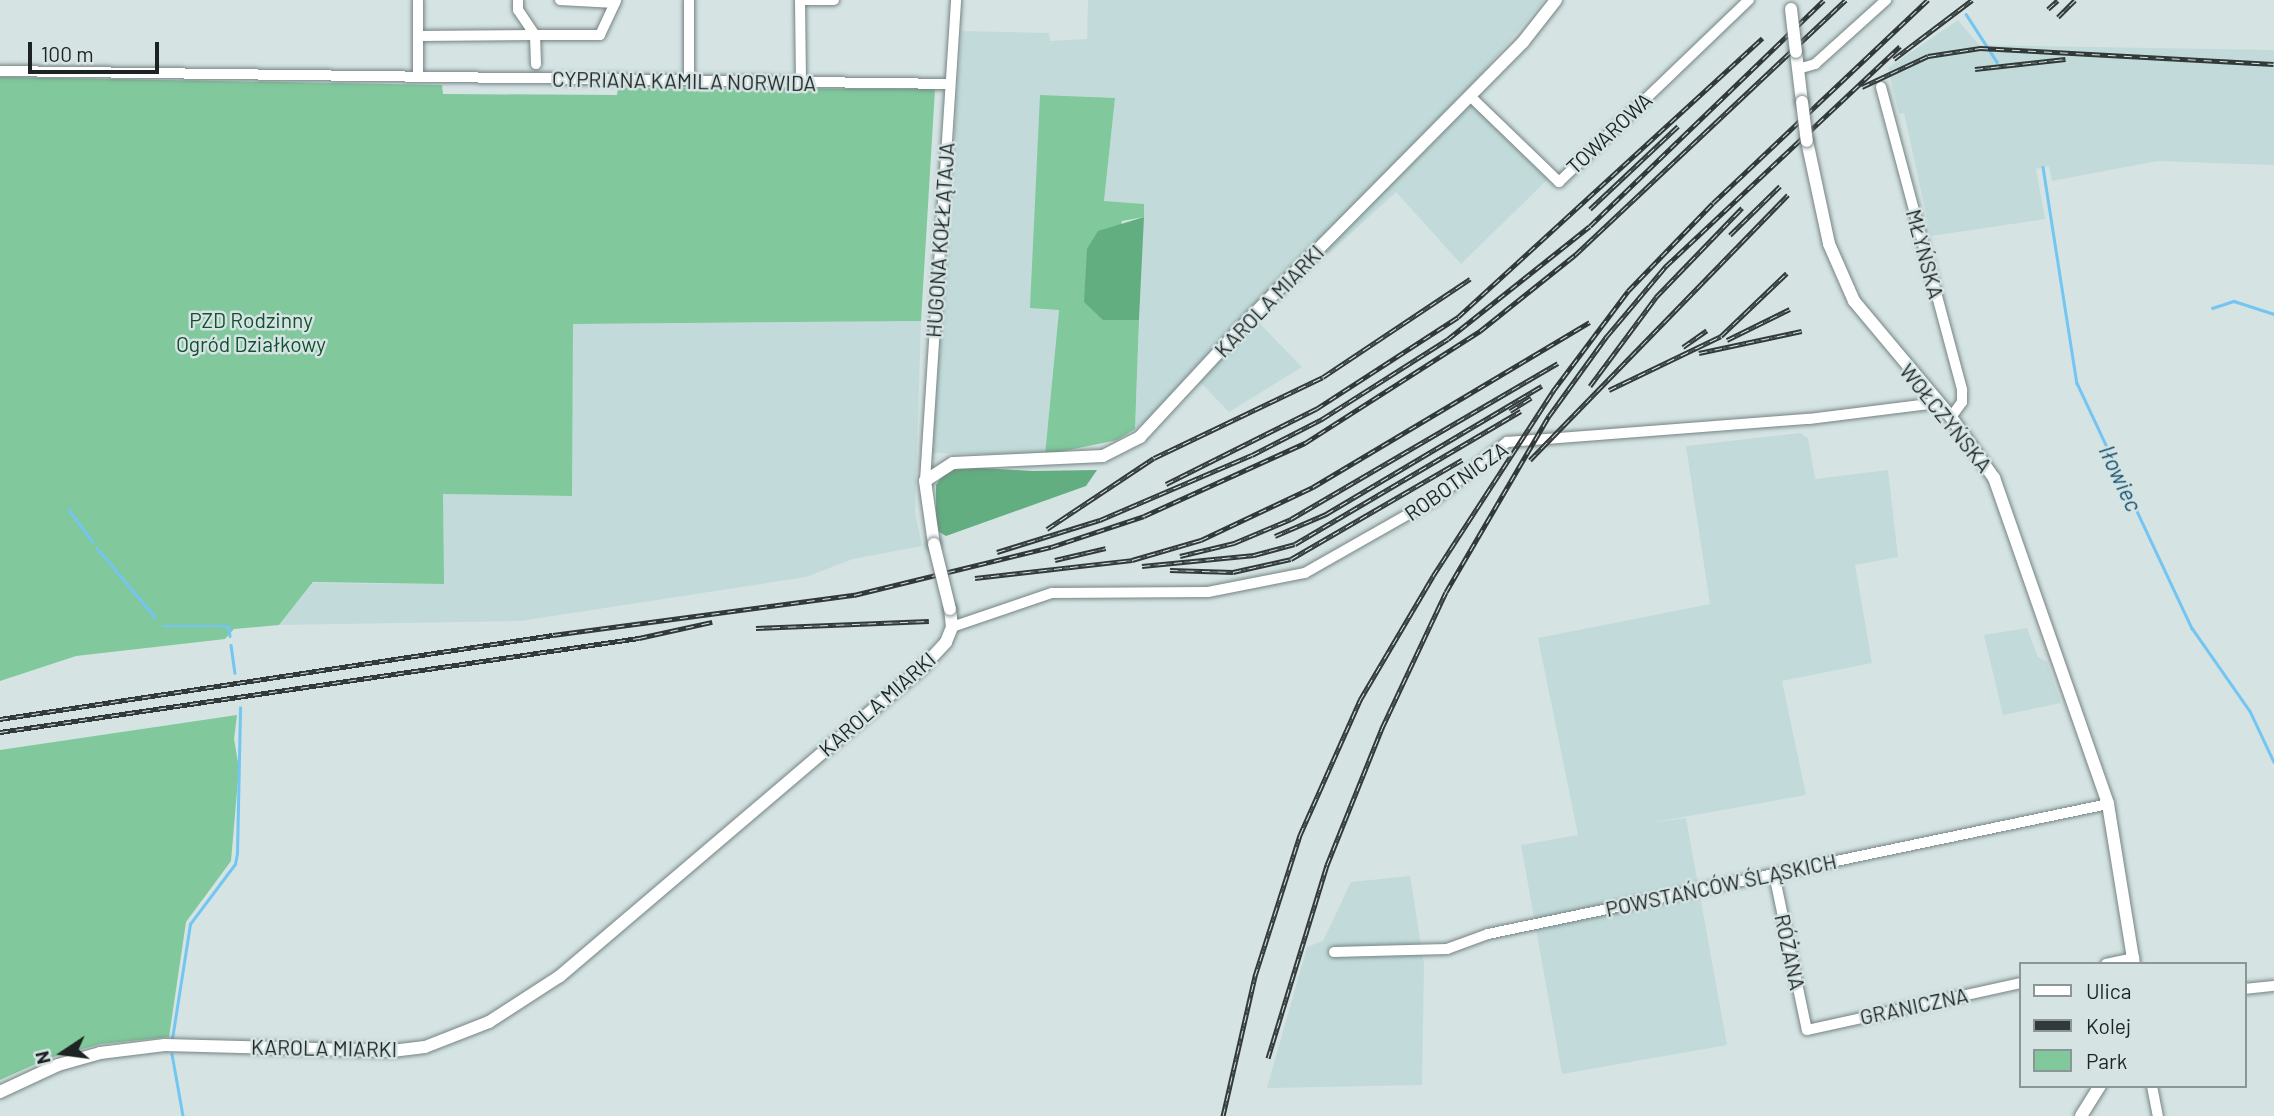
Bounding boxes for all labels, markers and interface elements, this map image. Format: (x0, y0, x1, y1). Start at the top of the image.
scale bar (32, 28, 163, 72)
text: 100 m (41, 41, 94, 66)
street label: CYPRIANA KAMILA NORWIDA (552, 66, 816, 96)
street label: TOWAROWA (1561, 87, 1657, 179)
street label: HUGONA KOŁŁĄTAJA (921, 141, 959, 339)
street label: MŁYŃSKA (1901, 206, 1949, 302)
street label: KAROLA MIARKI (1209, 240, 1329, 362)
park label: PZD Rodzinny Ogród Działkowy (176, 307, 326, 357)
street label: WOŁCZYŃSKA (1895, 359, 1997, 477)
street label: ROBOTNICZA (1399, 436, 1513, 526)
water label: Iłowiec (2094, 440, 2148, 516)
street label: KAROLA MIARKI (814, 647, 940, 761)
street label: POWSTAŃCÓW ŚLĄSKICH (1603, 848, 1839, 922)
street label: RÓŻANA (1770, 912, 1810, 992)
legend (2018, 962, 2246, 1088)
text: Ulica (2086, 978, 2131, 1003)
street label: GRANICZNA (1858, 982, 1970, 1030)
text: Kolej (2086, 1013, 2131, 1038)
north arrow (28, 1018, 98, 1088)
street label: KAROLA MIARKI (251, 1034, 397, 1062)
text: Park (2086, 1048, 2127, 1073)
text: N (29, 1049, 55, 1067)

